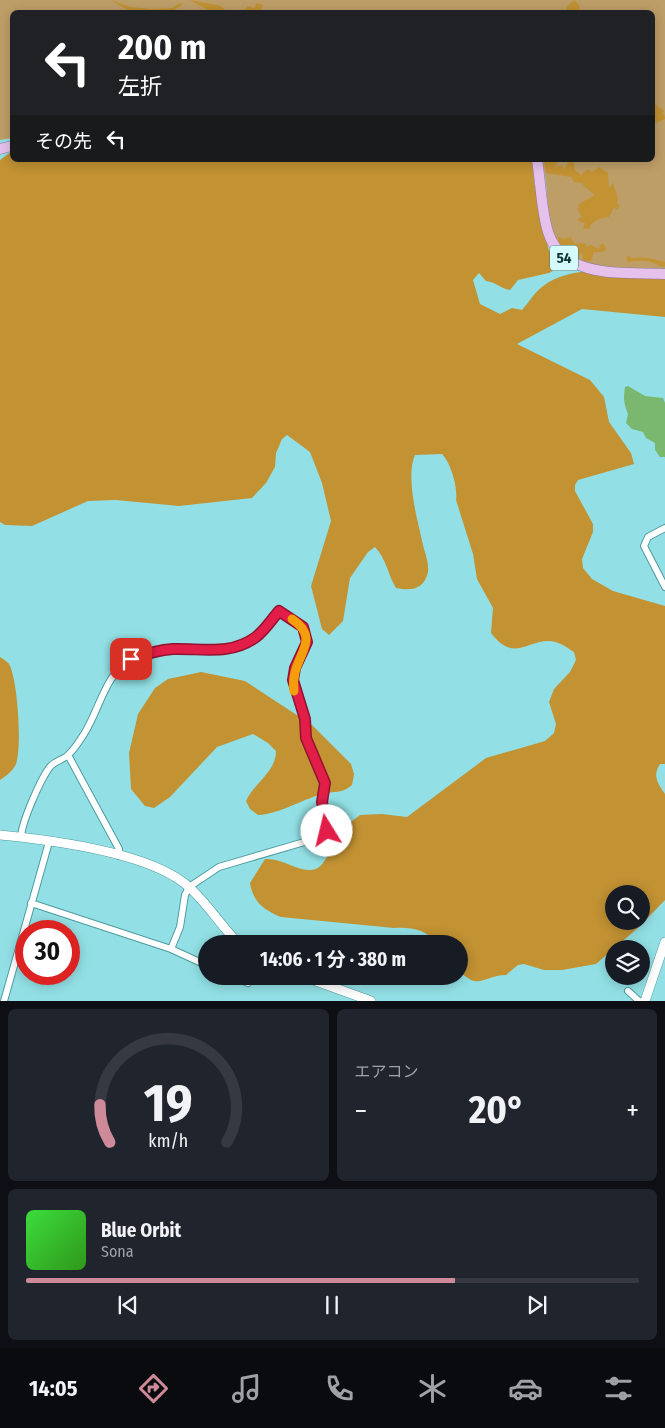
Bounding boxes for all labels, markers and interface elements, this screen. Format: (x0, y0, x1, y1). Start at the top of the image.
text: 200 m (118, 26, 206, 68)
icon: left (35, 30, 100, 95)
text: 左折 (118, 73, 162, 100)
icon: left (102, 125, 130, 153)
text: その先 (35, 130, 92, 153)
road number: 54 (550, 246, 578, 270)
pin (110, 638, 152, 680)
icon: arrive (117, 645, 145, 673)
position arrow (300, 804, 352, 856)
map controls (605, 885, 650, 985)
button: search (605, 885, 650, 930)
speed limit sign: 30 (15, 920, 80, 985)
button: layers (605, 940, 650, 985)
text: 14:06 · 1 分 · 380 m (260, 948, 406, 971)
text: エアコン (355, 1062, 419, 1081)
text: 19 (144, 1072, 193, 1135)
text: 20° (469, 1087, 525, 1133)
text: − (355, 1094, 367, 1127)
text: + (626, 1094, 639, 1127)
text: km/h (148, 1130, 188, 1152)
text: Blue Orbit (101, 1219, 181, 1242)
text: Sona (101, 1242, 134, 1261)
icon: previous (114, 1291, 142, 1319)
icon: pause (318, 1291, 346, 1319)
icon: next (523, 1291, 551, 1319)
icon: directions (136, 1371, 171, 1406)
icon: music (229, 1371, 264, 1406)
icon: phone (322, 1371, 357, 1406)
icon: climate (415, 1371, 450, 1406)
icon: car (508, 1371, 543, 1406)
icon: filters (601, 1371, 636, 1406)
text: 14:05 (29, 1375, 78, 1402)

